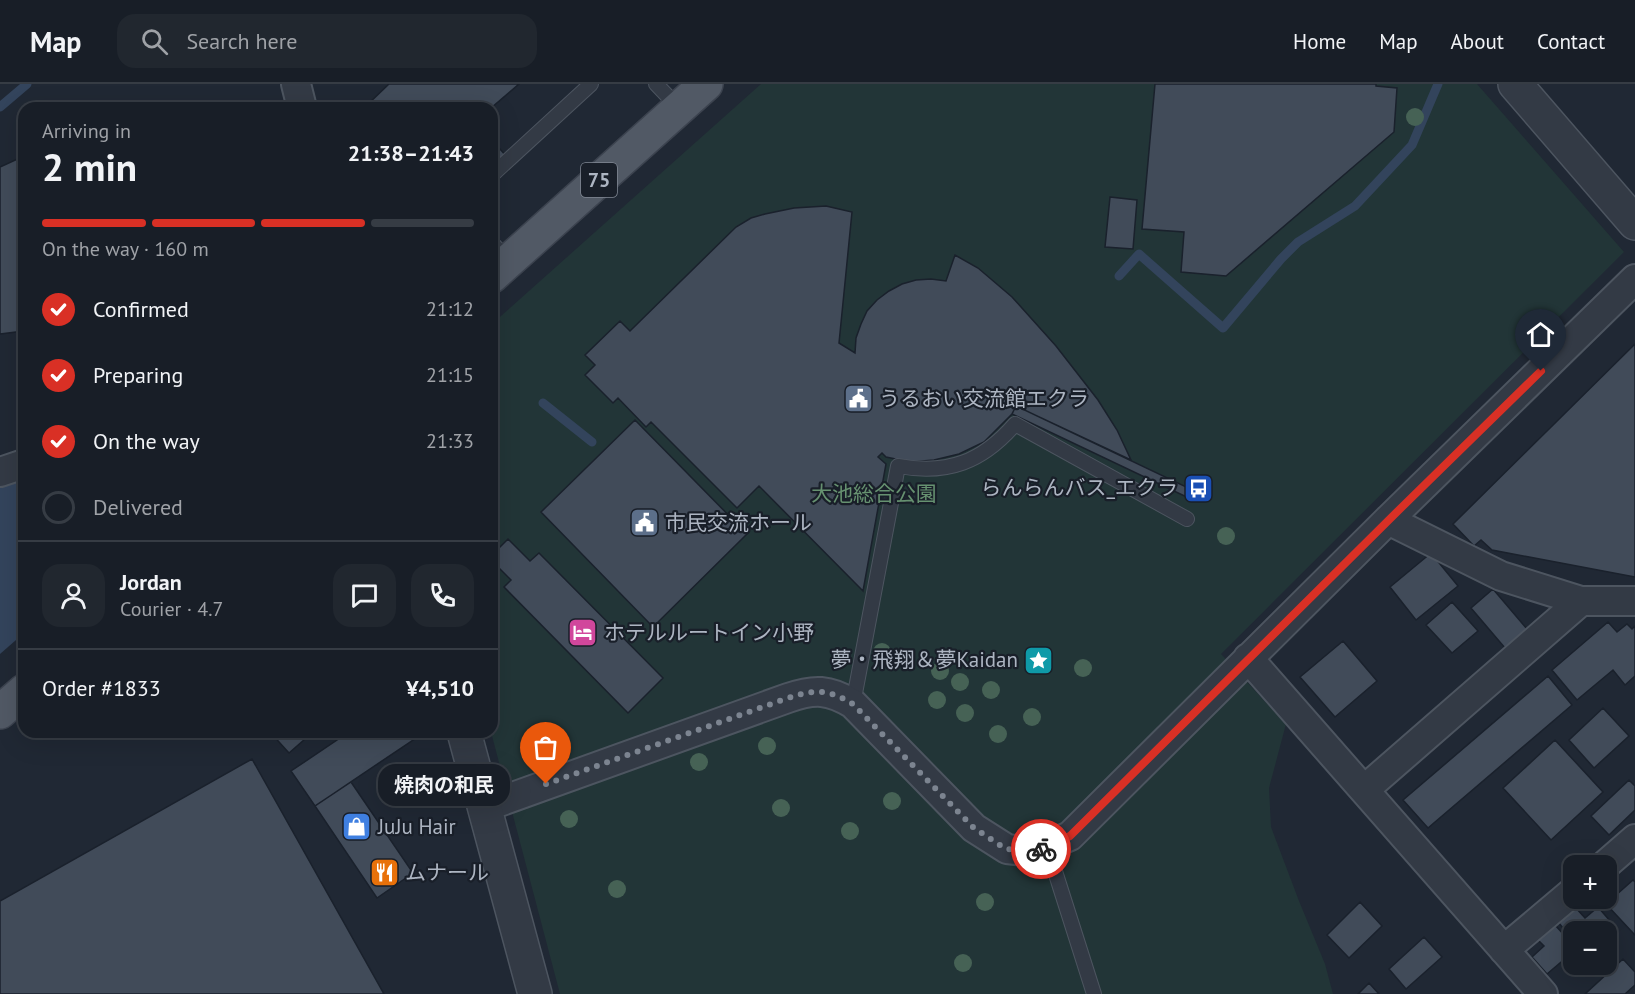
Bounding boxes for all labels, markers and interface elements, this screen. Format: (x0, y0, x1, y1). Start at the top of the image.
search box (117, 14, 537, 68)
text: Map (30, 23, 81, 60)
icon: search (138, 25, 171, 58)
text: Search here (186, 27, 297, 55)
text: Home (1293, 28, 1346, 55)
text: Map (1379, 28, 1418, 55)
text: About (1451, 28, 1504, 55)
text: Contact (1537, 28, 1605, 55)
text: Arriving in (42, 118, 131, 144)
text: 21:38–21:43 (348, 139, 474, 167)
text: 2 min (42, 141, 137, 192)
road number: 75 (581, 163, 617, 197)
text: On the way · 160 m (42, 236, 209, 262)
icon: check (42, 293, 75, 326)
text: Confirmed (93, 295, 189, 323)
text: 21:12 (426, 296, 474, 322)
pin (1515, 309, 1566, 371)
icon: home (1524, 318, 1557, 351)
icon: check (42, 359, 75, 392)
text: Preparing (93, 361, 183, 389)
text: 21:15 (426, 362, 474, 388)
public building icon: うるおい交流館エクラ (842, 383, 874, 415)
place label: うるおい交流館エクラ (879, 385, 1089, 412)
icon: check (42, 425, 75, 458)
text: On the way (93, 427, 200, 455)
text: 21:33 (426, 428, 474, 454)
bus stop icon: らんらんバス_エクラ (1183, 472, 1215, 504)
place label: らんらんバス_エクラ (980, 474, 1178, 501)
park label: 大池総合公園 (811, 480, 937, 507)
text: Delivered (93, 493, 183, 521)
public building icon: 市民交流ホール (628, 507, 660, 539)
place label: 市民交流ホール (665, 509, 812, 536)
button: person (42, 564, 105, 627)
button: chat (333, 564, 396, 627)
button: phone (411, 564, 474, 627)
text: Jordan (120, 568, 182, 596)
text: Courier · 4.7 (120, 596, 223, 622)
hotel icon: ホテルルートイン小野 (567, 617, 599, 649)
place label: ホテルルートイン小野 (604, 619, 814, 646)
place icon: 夢・飛翔＆夢Kaidan (1023, 644, 1055, 676)
place label: 夢・飛翔＆夢Kaidan (831, 646, 1018, 673)
text: Order #1833 (42, 674, 161, 702)
text: ¥4,510 (406, 674, 474, 702)
pin (520, 722, 571, 784)
icon: bag (529, 731, 562, 764)
callout: 焼肉の和民 (378, 763, 510, 805)
text: 焼肉の和民 (394, 772, 494, 798)
shop icon: JuJu Hair (341, 811, 373, 843)
place label: JuJu Hair (377, 813, 456, 840)
courier (1011, 819, 1071, 879)
icon: bike (1025, 833, 1058, 866)
map controls (1563, 855, 1617, 975)
button: + (1563, 855, 1617, 909)
restaurant icon: ムナール (368, 857, 400, 889)
place label: ムナール (405, 859, 489, 886)
button: − (1563, 921, 1617, 975)

